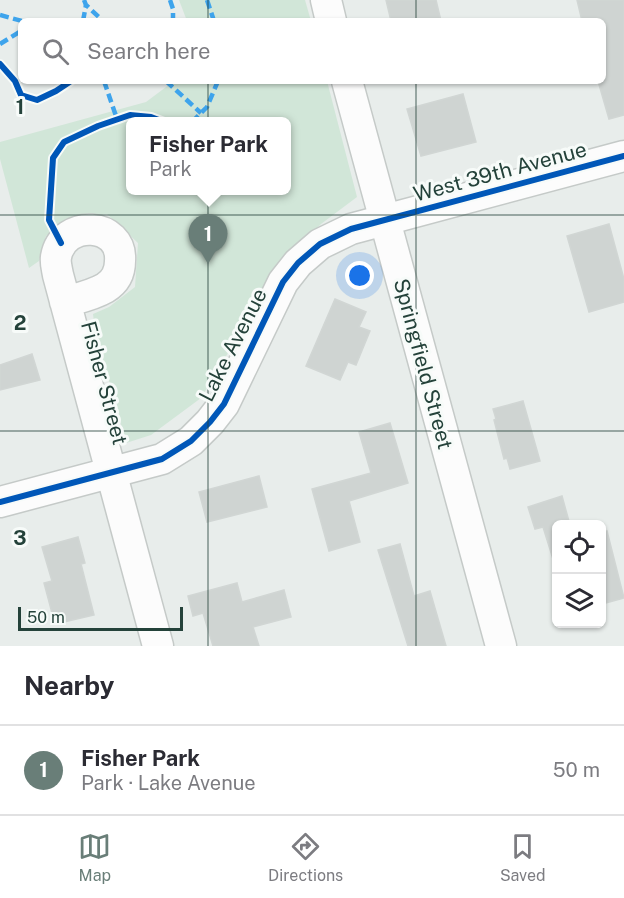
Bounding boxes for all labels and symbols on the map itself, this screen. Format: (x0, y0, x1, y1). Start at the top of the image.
text: 1 (16, 95, 24, 119)
street label: West 39th Avenue (411, 136, 589, 207)
pin: 1 (188, 214, 228, 264)
your location (345, 261, 374, 290)
street label: Springfield Street (389, 276, 458, 452)
street label: Lake Avenue (193, 284, 272, 406)
text: 2 (14, 311, 26, 335)
street label: Fisher Street (76, 318, 133, 447)
text: 3 (13, 526, 27, 550)
scale bar (18, 604, 183, 632)

